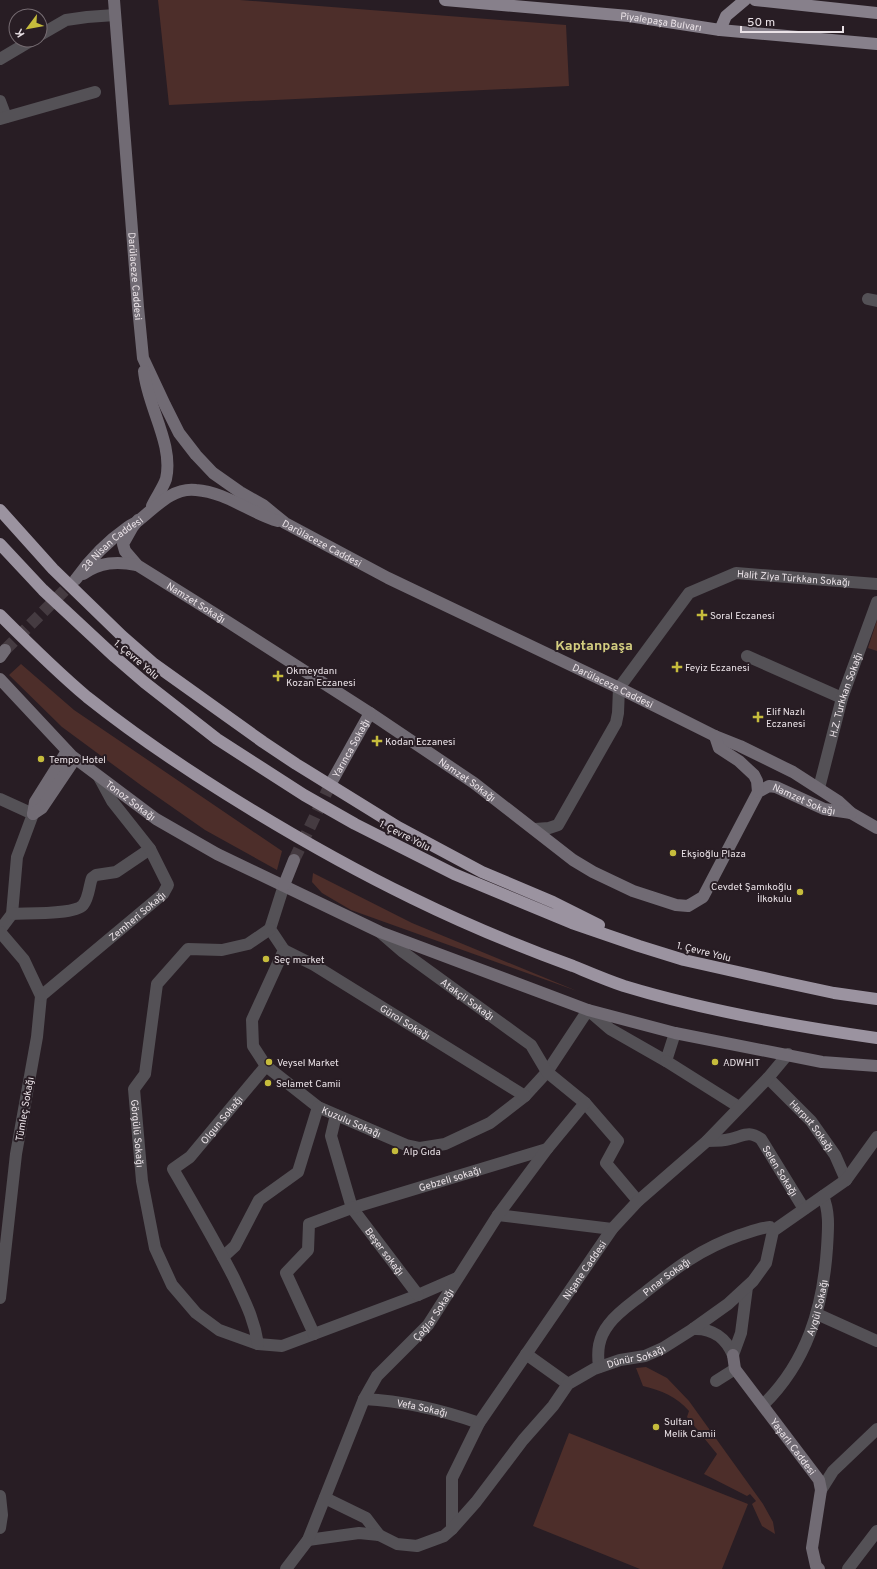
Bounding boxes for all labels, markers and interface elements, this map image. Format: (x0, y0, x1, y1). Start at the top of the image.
north arrow (8, 8, 48, 48)
scale bar (741, 8, 843, 34)
street label: Piyalepaşa Bulvarı (620, 10, 702, 35)
text: 50 m (747, 15, 775, 31)
text: K (12, 26, 28, 40)
street label: Darülaceze Caddesi (124, 232, 144, 321)
street label: 28 Nisan Caddesi (79, 514, 146, 574)
street label: Darülaceze Caddesi (279, 518, 364, 571)
street label: Halit Ziya Türkkan Sokağı (736, 568, 851, 590)
street label: Namzet Sokağı (164, 580, 227, 627)
marker: Soral Eczanesi (697, 610, 707, 620)
place label: Soral Eczanesi (710, 610, 775, 623)
street label: 1. Çevre Yolu (111, 637, 161, 683)
district label: Kaptanpaşa (555, 638, 633, 655)
street label: H.Z. Turkkan Sokağı (827, 651, 866, 739)
street label: Darülaceze Caddesi (570, 662, 655, 712)
marker: Feyiz Eczanesi (672, 662, 682, 672)
place label: Feyiz Eczanesi (685, 662, 750, 675)
place label: Okmeydanı Kozan Eczanesi (286, 665, 356, 690)
marker: Okmeydanı Kozan Eczanesi (273, 671, 283, 681)
place label: Elif Nazlı Eczanesi (766, 706, 805, 731)
marker: Elif Nazlı Eczanesi (753, 712, 763, 722)
street label: Yarınca Sokağı (330, 717, 374, 781)
marker: Kodan Eczanesi (372, 736, 382, 746)
place label: Kodan Eczanesi (385, 736, 455, 749)
marker: Tempo Hotel (36, 754, 46, 764)
place label: Tempo Hotel (49, 754, 106, 767)
street label: Namzet Sokağı (435, 756, 498, 805)
street label: Tonoz Sokağı (102, 778, 158, 824)
street label: Namzet Sokağı (770, 781, 836, 819)
street label: 1. Çevre Yolu (377, 818, 432, 855)
marker: Ekşioğlu Plaza (668, 848, 678, 858)
place label: Ekşioğlu Plaza (681, 848, 746, 861)
place label: Cevdet Şamıkoğlu İlkokulu (711, 881, 792, 906)
marker: Cevdet Şamıkoğlu İlkokulu (795, 887, 805, 897)
street label: Zemheri Sokağı (107, 889, 169, 945)
street label: 1. Çevre Yolu (675, 939, 732, 965)
marker: Seç market (261, 954, 271, 964)
place label: Seç market (274, 954, 325, 967)
street label: Atakçil Sokağı (437, 976, 496, 1024)
street label: Gürol Sokağı (377, 1002, 432, 1043)
marker: Veysel Market (264, 1057, 274, 1067)
place label: Veysel Market (277, 1057, 339, 1070)
marker: ADWHIT (710, 1057, 720, 1067)
place label: ADWHIT (723, 1057, 760, 1070)
street label: Tümleç Sokağı (13, 1076, 38, 1142)
marker: Selamet Camii (263, 1078, 273, 1088)
place label: Selamet Camii (276, 1078, 341, 1091)
street label: Olgun Sokağı (198, 1094, 246, 1148)
street label: Harput Sokağı (786, 1098, 836, 1155)
street label: Görgülü Sokağı (127, 1099, 146, 1168)
street label: Kuzulu Sokağı (319, 1104, 383, 1141)
street label: Selen Sokağı (759, 1144, 800, 1199)
marker: Alp Gıda (390, 1146, 400, 1156)
place label: Alp Gıda (403, 1146, 441, 1159)
street label: Gebzeli sokağı (417, 1164, 483, 1195)
street label: Beşer sokağı (361, 1226, 406, 1279)
street label: Nişane Caddesi (560, 1239, 610, 1303)
street label: Pınar Sokağı (641, 1256, 693, 1300)
street label: Aygül Sokağı (804, 1279, 832, 1338)
street label: Çağlar Sokağı (411, 1287, 457, 1345)
street label: Dünür Sokağı (605, 1343, 668, 1372)
street label: Vefa Sokağı (396, 1397, 449, 1421)
place label: Sultan Melik Camii (664, 1416, 716, 1441)
street label: Yaşarlı Caddesi (767, 1416, 818, 1478)
marker: Sultan Melik Camii (651, 1422, 661, 1432)

